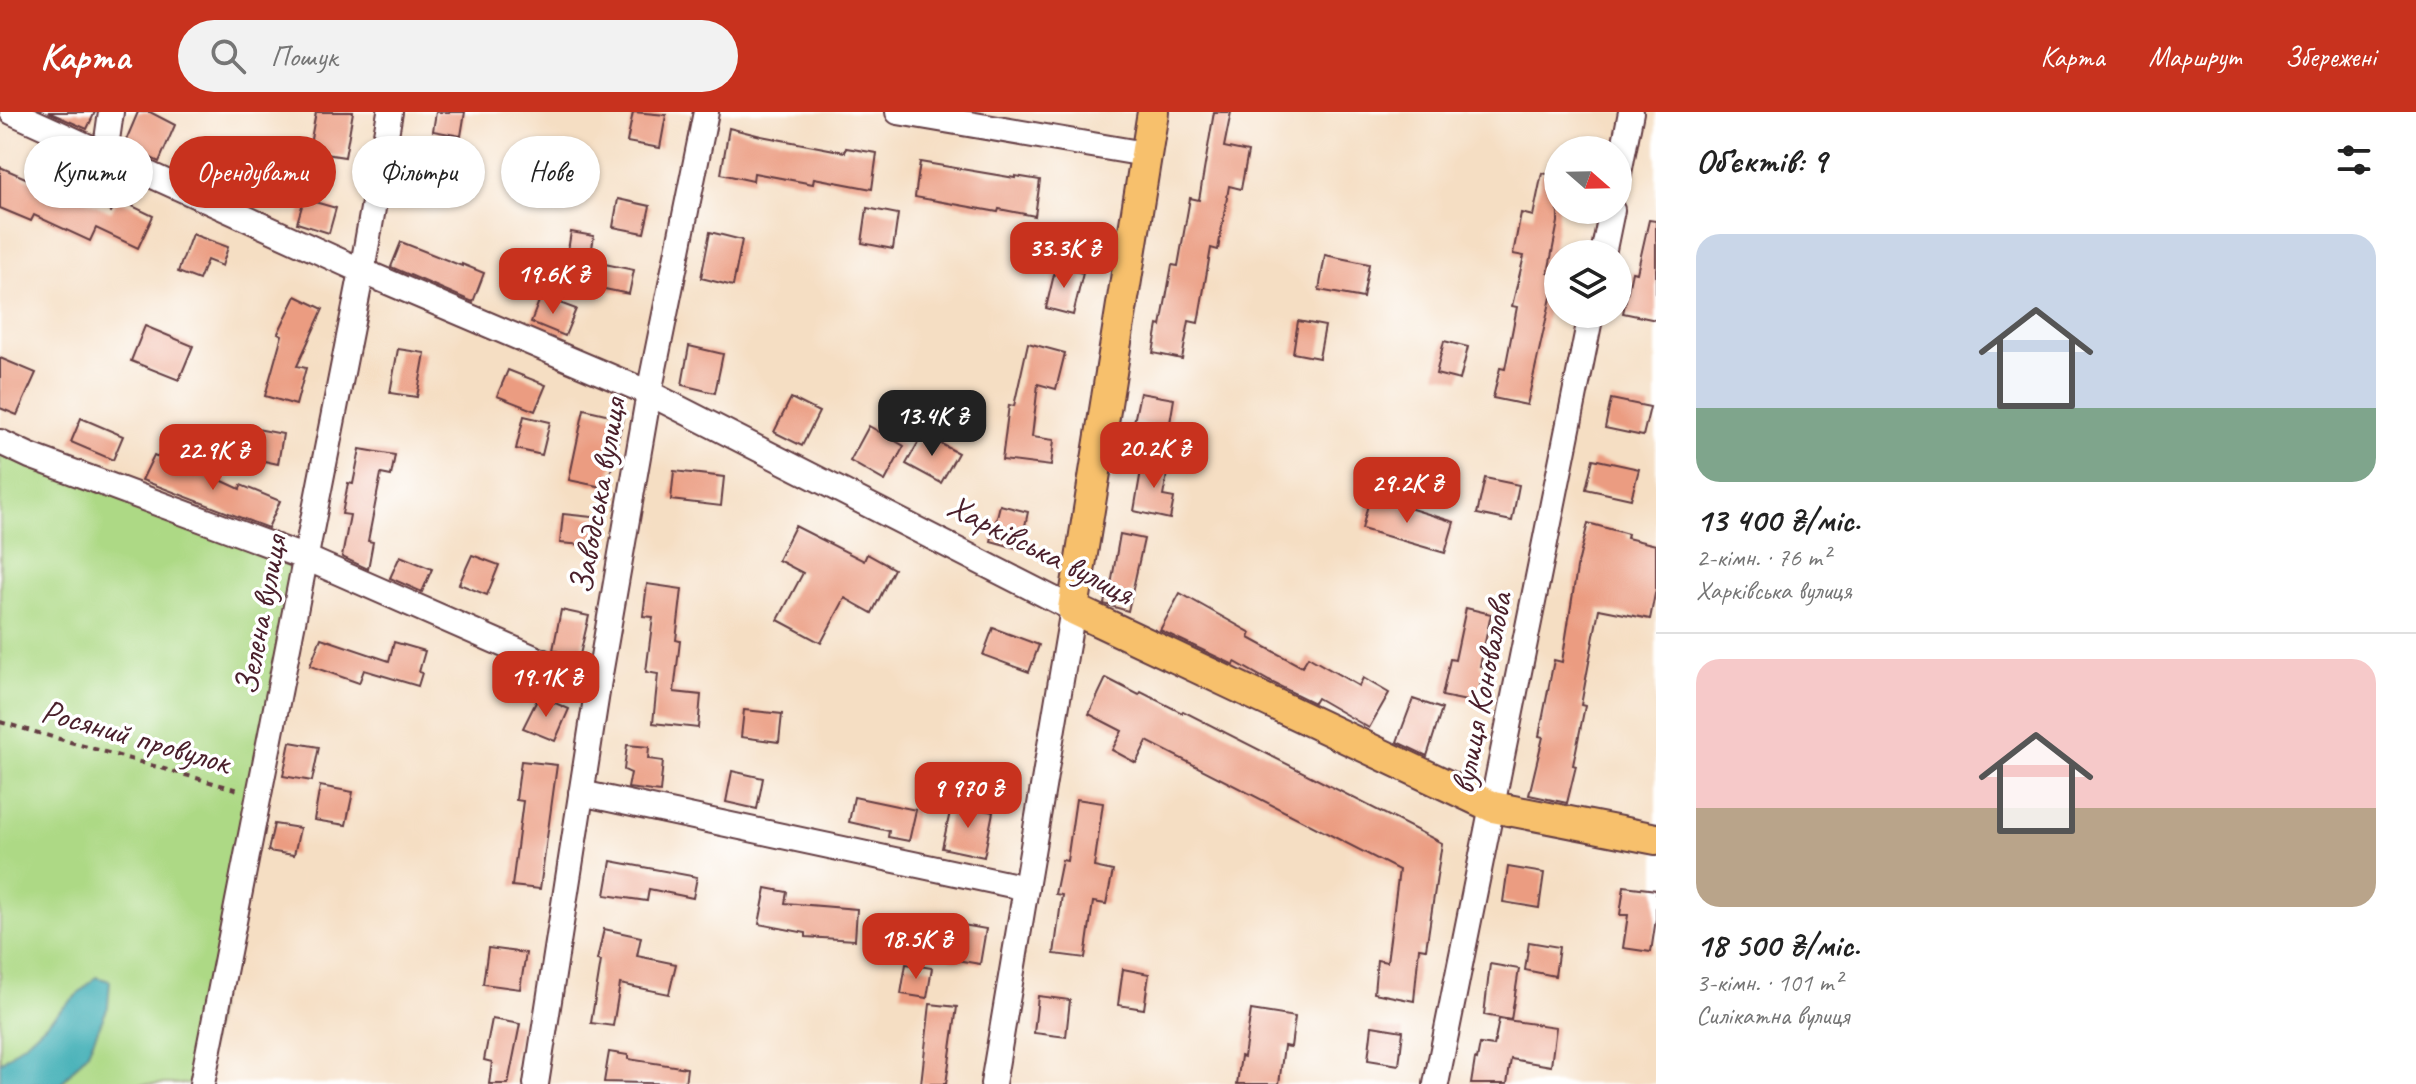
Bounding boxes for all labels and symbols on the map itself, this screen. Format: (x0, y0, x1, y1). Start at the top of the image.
north arrow (1544, 136, 1632, 224)
pin: 33.3K ₴ (990, 222, 1138, 290)
pin: 19.6K ₴ (479, 248, 627, 316)
pin: 13.4K ₴ (858, 390, 1006, 458)
street label: Заводська вулиця (559, 392, 636, 597)
pin: 20.2K ₴ (1080, 422, 1228, 490)
pin: 22.9K ₴ (139, 424, 287, 492)
pin: 29.2K ₴ (1333, 457, 1481, 525)
street label: Харківська вулиця (941, 484, 1143, 615)
street label: Зелена вулиця (223, 529, 297, 698)
street label: вулиця Коновалова (1440, 586, 1522, 797)
pin: 19.1K ₴ (472, 651, 620, 719)
street label: Росяний провулок (37, 689, 238, 784)
pin: 9 970 ₴ (894, 762, 1042, 830)
pin: 18.5K ₴ (842, 913, 990, 981)

